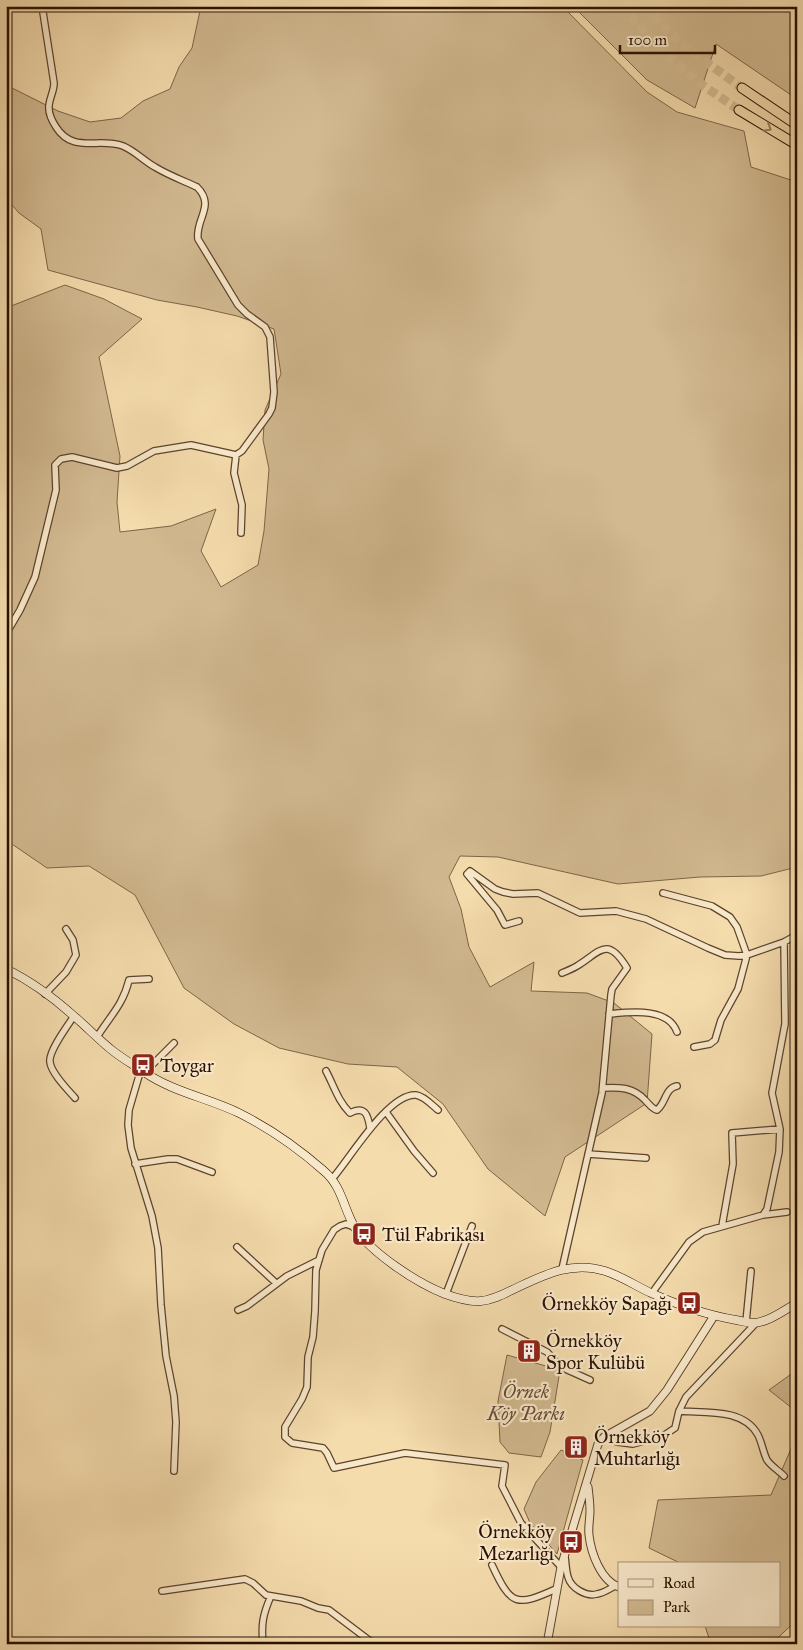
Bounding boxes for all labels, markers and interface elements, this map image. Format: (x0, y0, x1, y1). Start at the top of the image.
scale bar (620, 22, 716, 54)
text: 100 m (628, 31, 668, 49)
one-way arrow (762, 122, 772, 131)
bus stop icon: Toygar (130, 1052, 156, 1078)
place label: Toygar (160, 1054, 215, 1078)
bus stop icon: Tül Fabrikası (351, 1221, 377, 1247)
place label: Tül Fabrikası (382, 1223, 485, 1246)
bus stop icon: Örnekköy Sapağı (676, 1290, 702, 1316)
place label: Örnekköy Sapağı (542, 1292, 672, 1316)
place label: Örnekköy Spor Kulübü (546, 1329, 645, 1374)
building icon: Örnekköy Spor Kulübü (516, 1338, 542, 1364)
park label: Örnek Köy Parkı (486, 1380, 565, 1425)
place label: Örnekköy Muhtarlığı (594, 1425, 680, 1471)
building icon: Örnekköy Muhtarlığı (563, 1434, 589, 1460)
place label: Örnekköy Mezarlığı (478, 1520, 555, 1566)
bus stop icon: Örnekköy Mezarlığı (558, 1529, 584, 1555)
legend (618, 1562, 780, 1628)
text: Road (663, 1574, 695, 1592)
text: Park (663, 1598, 690, 1616)

